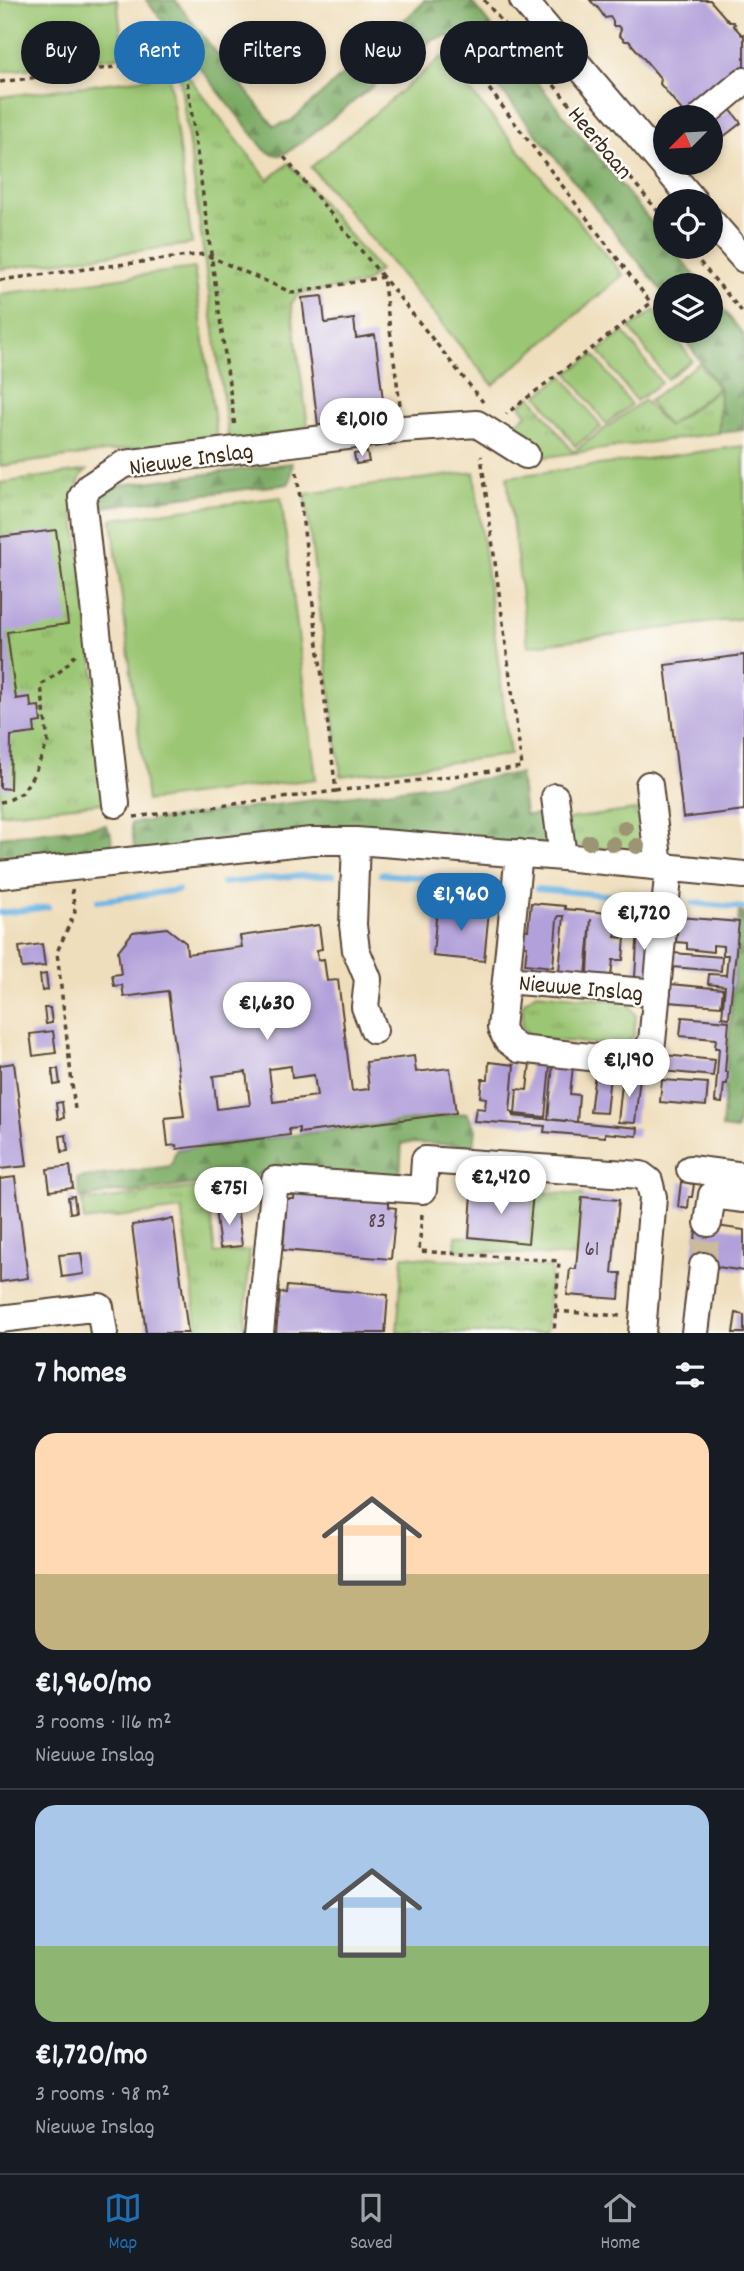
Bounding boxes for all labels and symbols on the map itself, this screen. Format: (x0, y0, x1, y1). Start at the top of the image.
street label: Heerbaan (558, 100, 639, 188)
north arrow (653, 105, 723, 175)
pin: €1,010 (305, 398, 419, 458)
street label: Nieuwe Inslag (127, 435, 256, 486)
pin: €1,960 (404, 874, 518, 933)
pin: €1,720 (587, 892, 701, 952)
street label: Nieuwe Inslag (517, 968, 644, 1012)
pin: €1,630 (210, 982, 324, 1042)
pin: €1,190 (572, 1040, 686, 1099)
pin: €2,420 (444, 1156, 558, 1216)
pin: €751 (188, 1168, 270, 1227)
house number: 83 (368, 1208, 386, 1238)
house number: 61 (585, 1236, 599, 1266)

